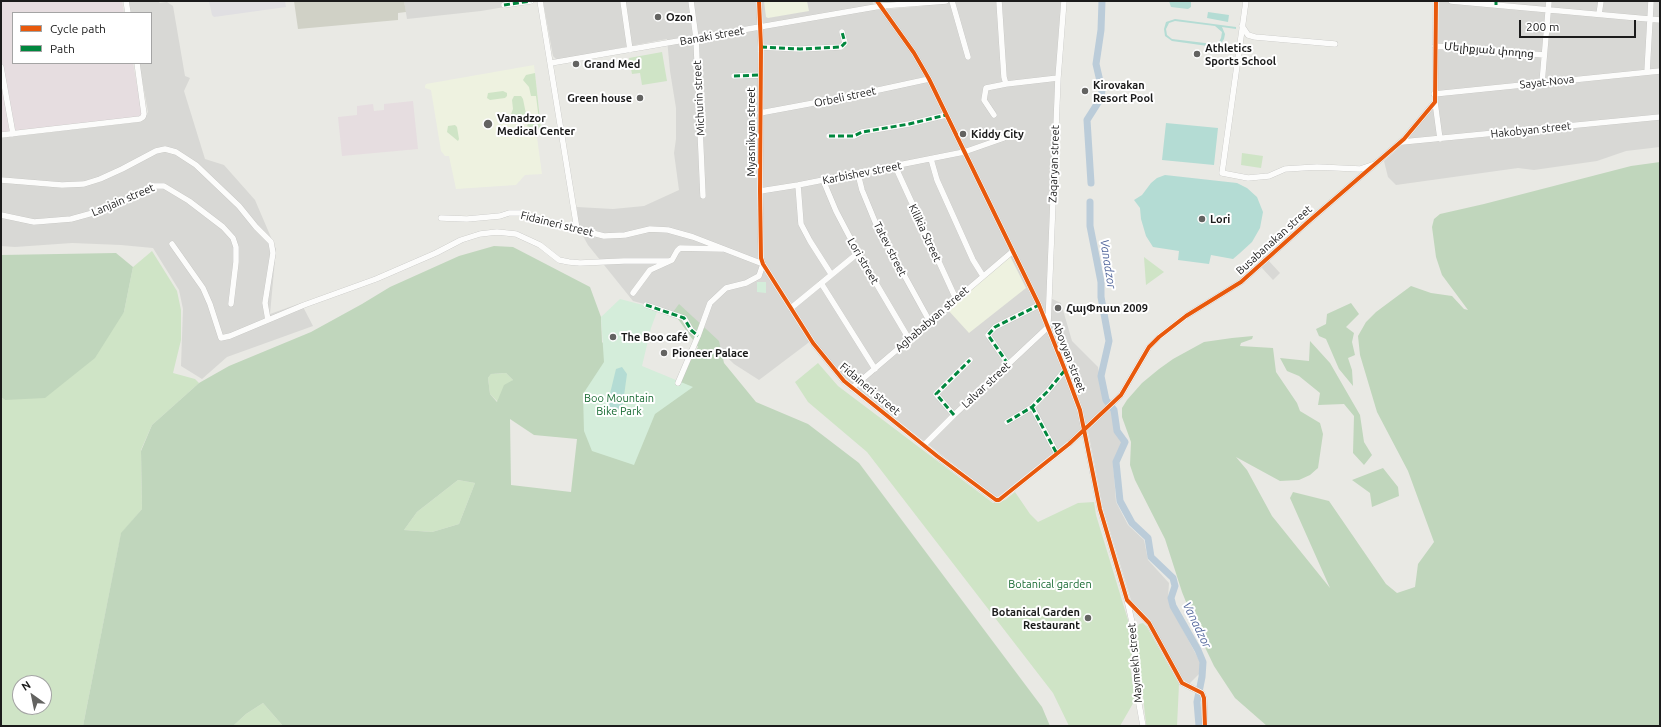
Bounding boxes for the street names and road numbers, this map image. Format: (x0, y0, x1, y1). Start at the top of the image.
street label: Banaki street (679, 24, 745, 48)
street label: Մելիքյան փողոց (1444, 39, 1534, 61)
street label: Michurin street (690, 60, 708, 136)
street label: Sayat-Nova (1519, 73, 1575, 91)
street label: Orbeli street (813, 84, 877, 110)
street label: Myasnikyan street (744, 87, 758, 177)
street label: Hakobyan street (1490, 119, 1572, 141)
street label: Zaqaryan street (1046, 125, 1062, 203)
street label: Karbishev street (821, 159, 903, 187)
street label: Lanjain street (90, 181, 156, 219)
street label: Kilikia Street (906, 202, 944, 264)
street label: Busabanakan street (1233, 202, 1315, 278)
street label: Fidaineri street (519, 209, 595, 239)
street label: Tatev street (871, 220, 909, 278)
street label: Lori street (845, 236, 881, 286)
street label: Aghababyan street (892, 283, 972, 355)
street label: Abovyan street (1049, 320, 1089, 394)
street label: Lalvar street (959, 359, 1013, 411)
street label: Fidaineri street (837, 360, 903, 418)
street label: Maymekh street (1125, 623, 1145, 703)

